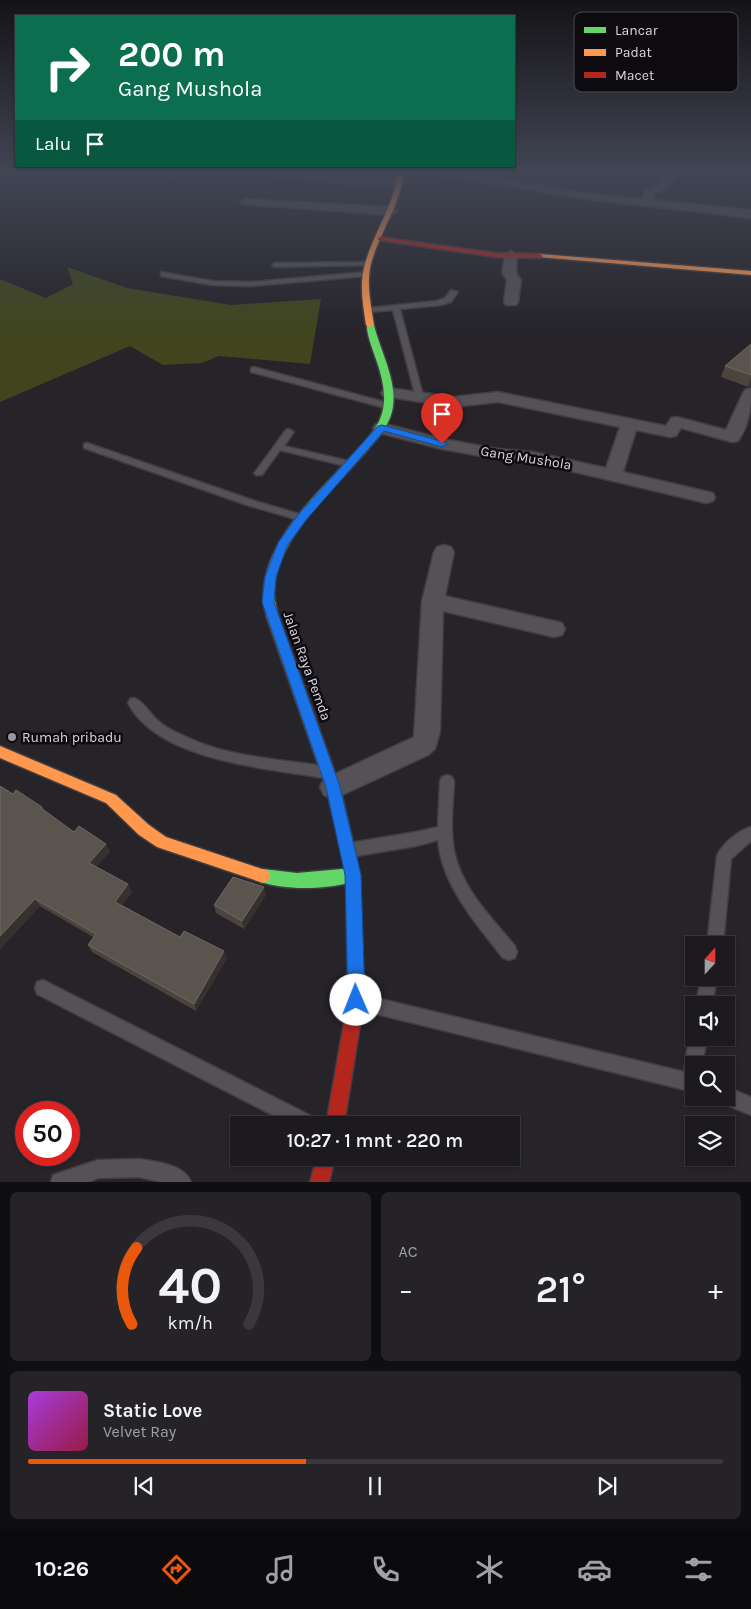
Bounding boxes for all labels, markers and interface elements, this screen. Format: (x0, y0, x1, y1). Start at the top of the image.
legend (574, 12, 738, 92)
text: Lancar (615, 22, 659, 39)
text: 200 m (118, 34, 226, 75)
icon: right (35, 35, 100, 100)
text: Padat (615, 44, 652, 61)
text: Macet (615, 67, 654, 84)
text: Gang Mushola (118, 76, 262, 102)
icon: arrive (81, 130, 109, 158)
text: Lalu (35, 133, 71, 155)
pin (421, 393, 463, 444)
icon: arrive (428, 400, 456, 428)
street label: Gang Mushola (479, 442, 573, 474)
street label: Jalan Raya Pemda (279, 609, 335, 723)
place label: Rumah pribadu (22, 729, 122, 746)
marker: Rumah pribadu (6, 731, 18, 743)
north arrow (685, 936, 735, 986)
map controls (685, 936, 735, 1166)
position arrow (329, 973, 381, 1025)
button: sound (685, 996, 735, 1046)
button: search (685, 1056, 735, 1106)
speed limit sign: 50 (15, 1101, 80, 1166)
button: layers (685, 1116, 735, 1166)
text: 10:27 · 1 mnt · 220 m (287, 1130, 463, 1152)
text: AC (399, 1242, 418, 1261)
text: 40 (158, 1255, 222, 1316)
text: 21° (536, 1267, 586, 1312)
text: − (399, 1273, 413, 1306)
text: + (708, 1273, 723, 1306)
text: km/h (168, 1313, 213, 1334)
text: Static Love (103, 1400, 202, 1422)
text: Velvet Ray (103, 1422, 176, 1441)
icon: previous (130, 1472, 158, 1500)
icon: pause (361, 1472, 389, 1500)
icon: next (593, 1472, 621, 1500)
icon: directions (159, 1552, 194, 1587)
icon: music (263, 1552, 298, 1587)
icon: phone (368, 1552, 403, 1587)
icon: climate (472, 1552, 507, 1587)
icon: car (577, 1552, 612, 1587)
icon: filters (681, 1552, 716, 1587)
text: 10:26 (35, 1556, 89, 1582)

